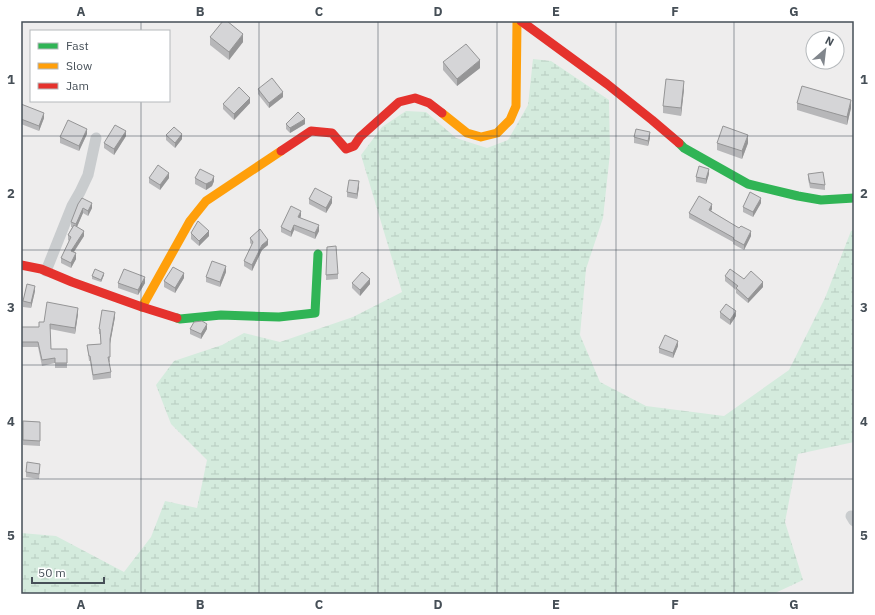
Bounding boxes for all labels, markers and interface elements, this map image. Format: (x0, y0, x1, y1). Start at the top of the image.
text: A (77, 3, 86, 20)
text: B (196, 3, 205, 20)
text: C (315, 3, 324, 20)
text: D (433, 3, 443, 20)
text: E (552, 3, 560, 20)
text: F (671, 3, 679, 20)
text: G (789, 3, 799, 20)
legend (30, 30, 170, 102)
north arrow (805, 30, 845, 70)
text: N (823, 33, 837, 49)
text: Fast (66, 38, 89, 53)
text: Slow (66, 58, 92, 73)
text: 1 (7, 71, 15, 88)
text: 1 (860, 71, 868, 88)
text: Jam (66, 78, 89, 93)
text: 2 (7, 185, 15, 202)
text: 2 (860, 185, 868, 202)
text: 3 (7, 299, 15, 316)
text: 3 (860, 299, 868, 316)
text: 4 (7, 413, 15, 430)
text: 4 (860, 413, 868, 430)
text: 5 (7, 527, 15, 544)
text: 5 (860, 527, 868, 544)
scale bar (32, 559, 104, 585)
text: 50 m (38, 565, 66, 580)
text: A (77, 596, 86, 613)
text: B (196, 596, 205, 613)
text: C (315, 596, 324, 613)
text: D (433, 596, 443, 613)
text: E (552, 596, 560, 613)
text: F (671, 596, 679, 613)
text: G (789, 596, 799, 613)

